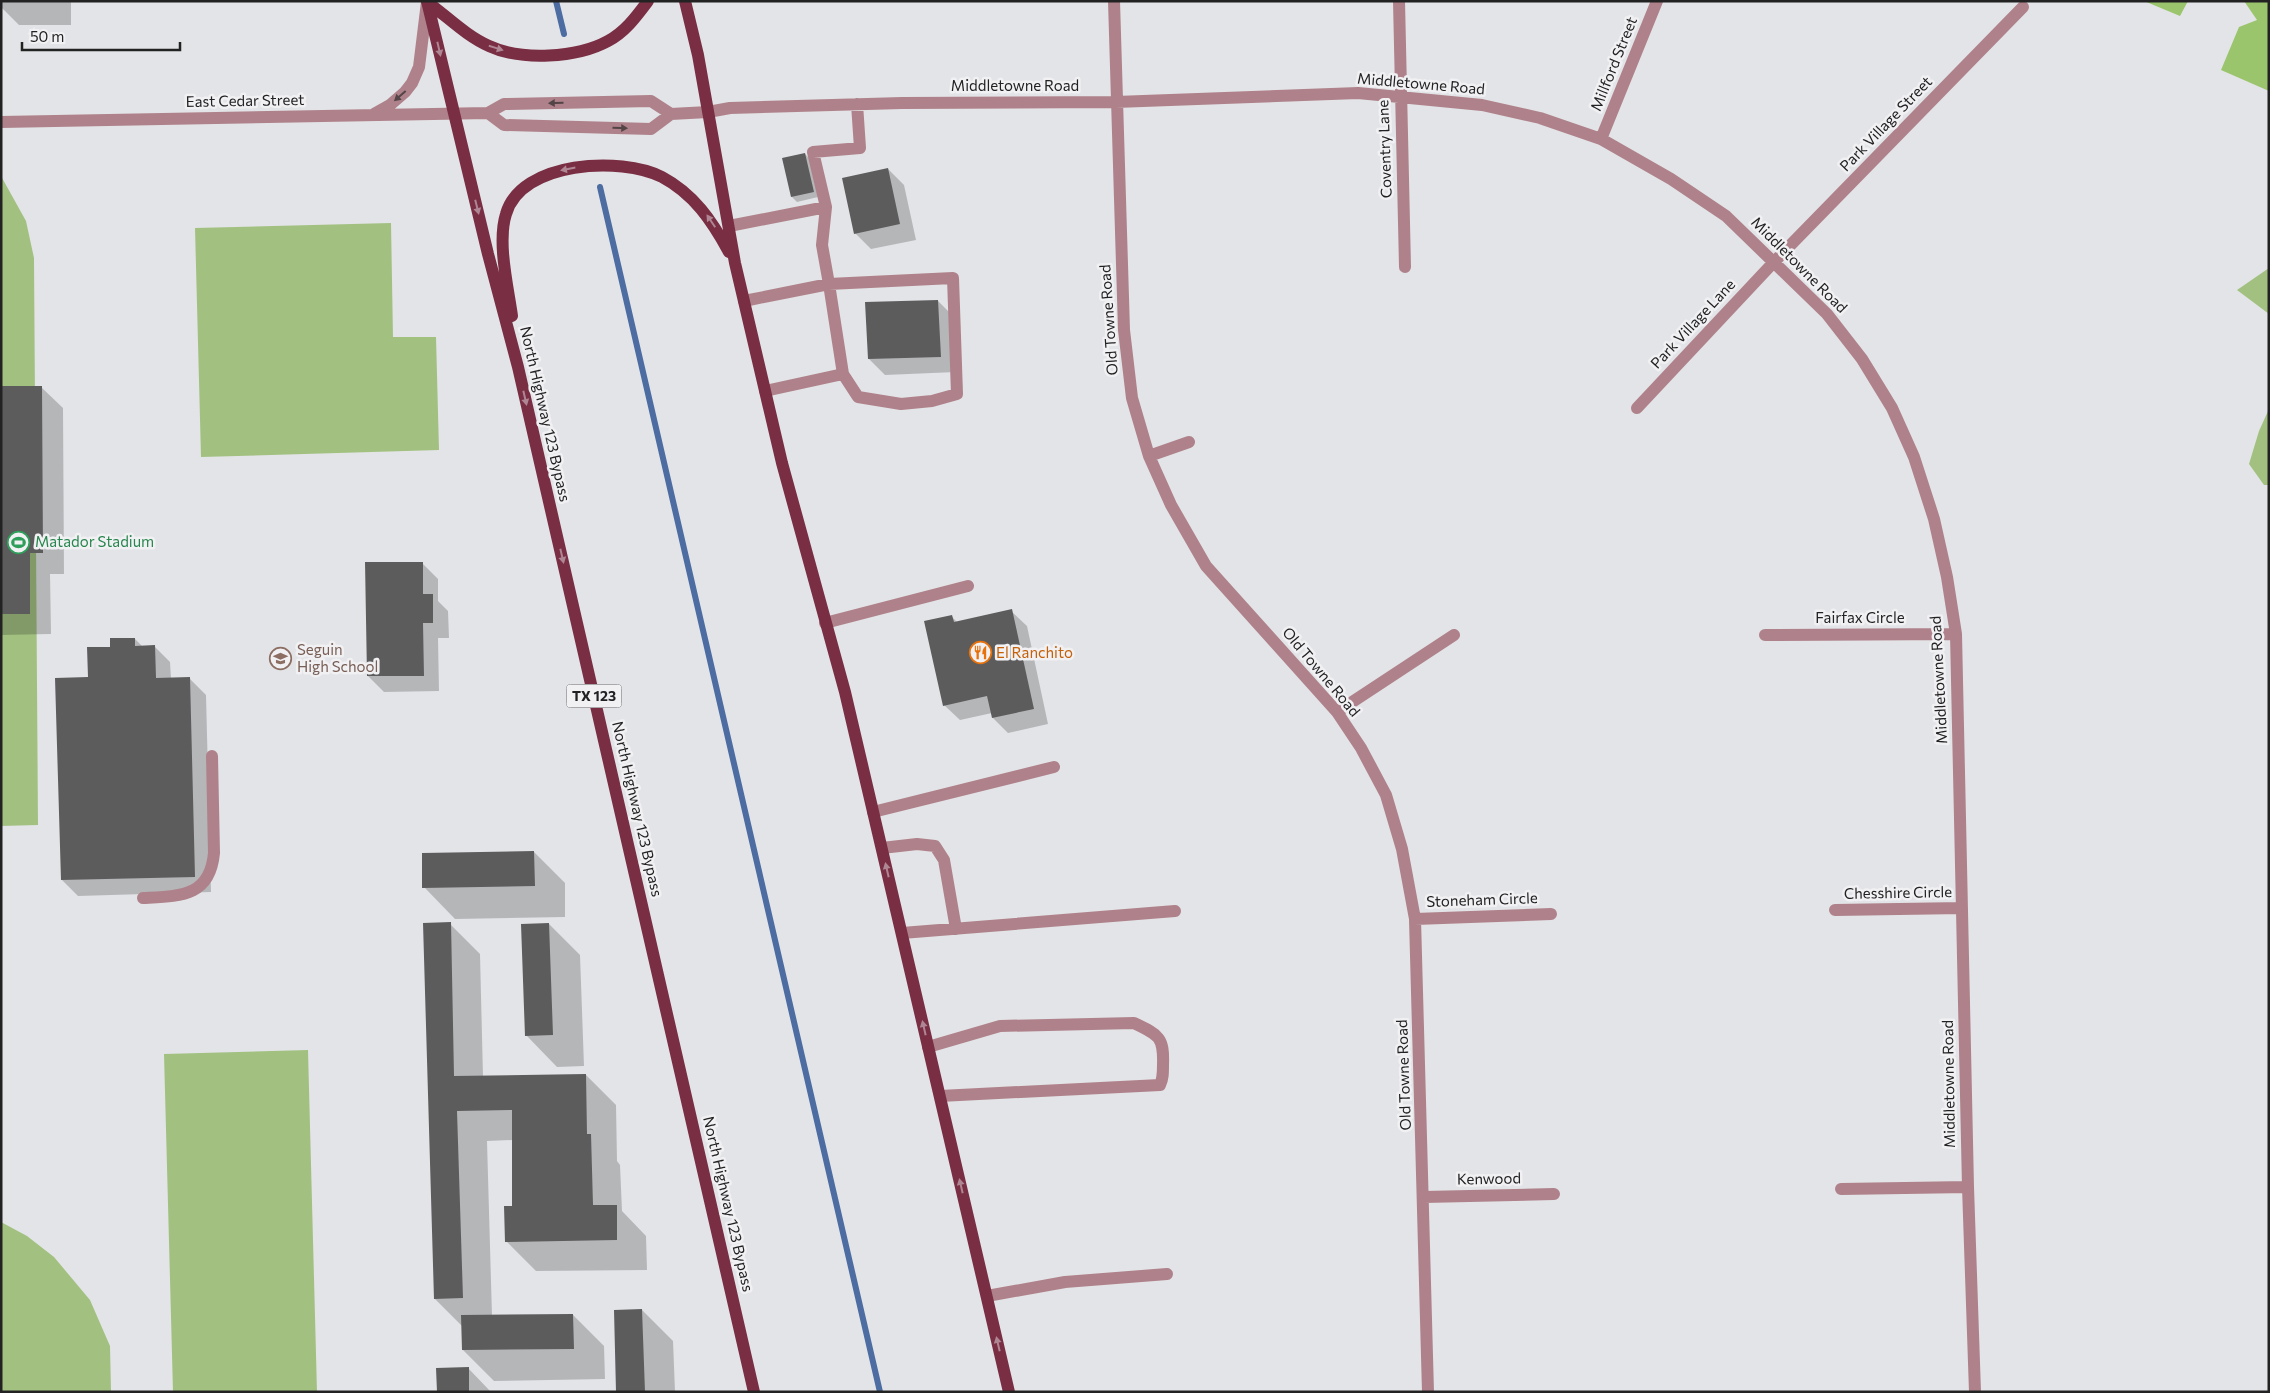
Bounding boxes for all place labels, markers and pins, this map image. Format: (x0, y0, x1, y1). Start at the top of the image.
sports icon: Matador Stadium (7, 530, 31, 554)
place label: Matador Stadium (35, 532, 154, 550)
place label: Seguin High School (297, 640, 378, 675)
restaurant icon: El Ranchito (968, 641, 992, 665)
place label: El Ranchito (996, 643, 1073, 661)
school or university icon: Seguin High School (269, 647, 293, 671)

